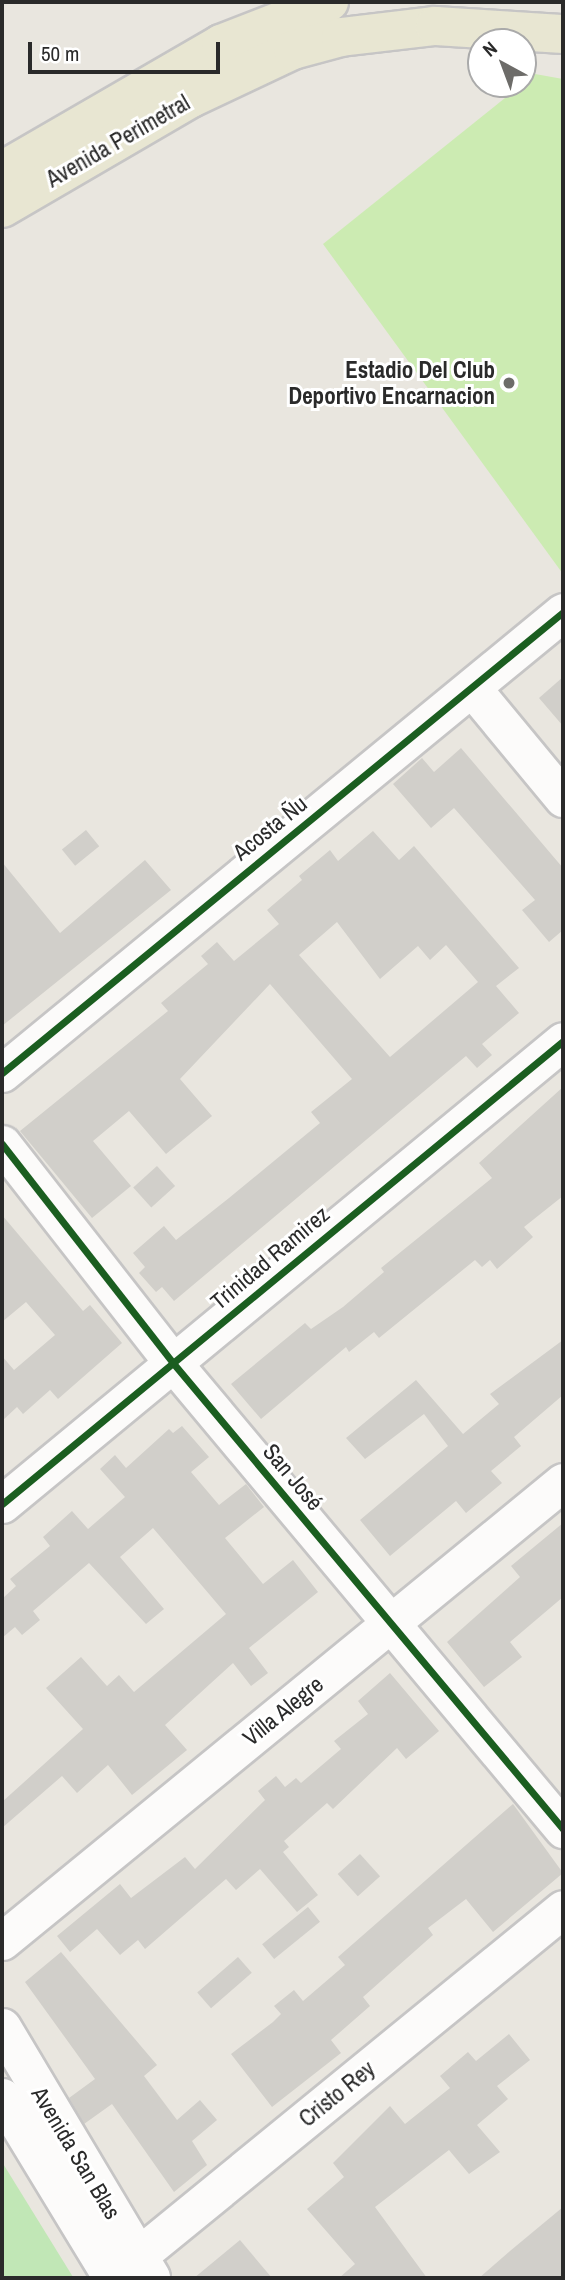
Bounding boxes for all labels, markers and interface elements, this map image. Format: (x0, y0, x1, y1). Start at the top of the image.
scale bar (32, 28, 224, 72)
north arrow (467, 28, 537, 98)
text: N (477, 35, 502, 62)
text: 50 m (41, 39, 79, 68)
street label: Avenida Perimetral (41, 89, 195, 193)
place label: Estadio Del Club Deportivo Encarnacion (289, 356, 495, 410)
marker: Estadio Del Club Deportivo Encarnacion (501, 375, 517, 391)
street label: Acosta Ñu (228, 790, 312, 866)
street label: Trinidad Ramirez (205, 1200, 335, 1316)
street label: San José (257, 1438, 329, 1516)
street label: Villa Alegre (237, 1670, 329, 1752)
street label: Cristo Rey (294, 2055, 380, 2133)
street label: Avenida San Blas (26, 2082, 126, 2224)

